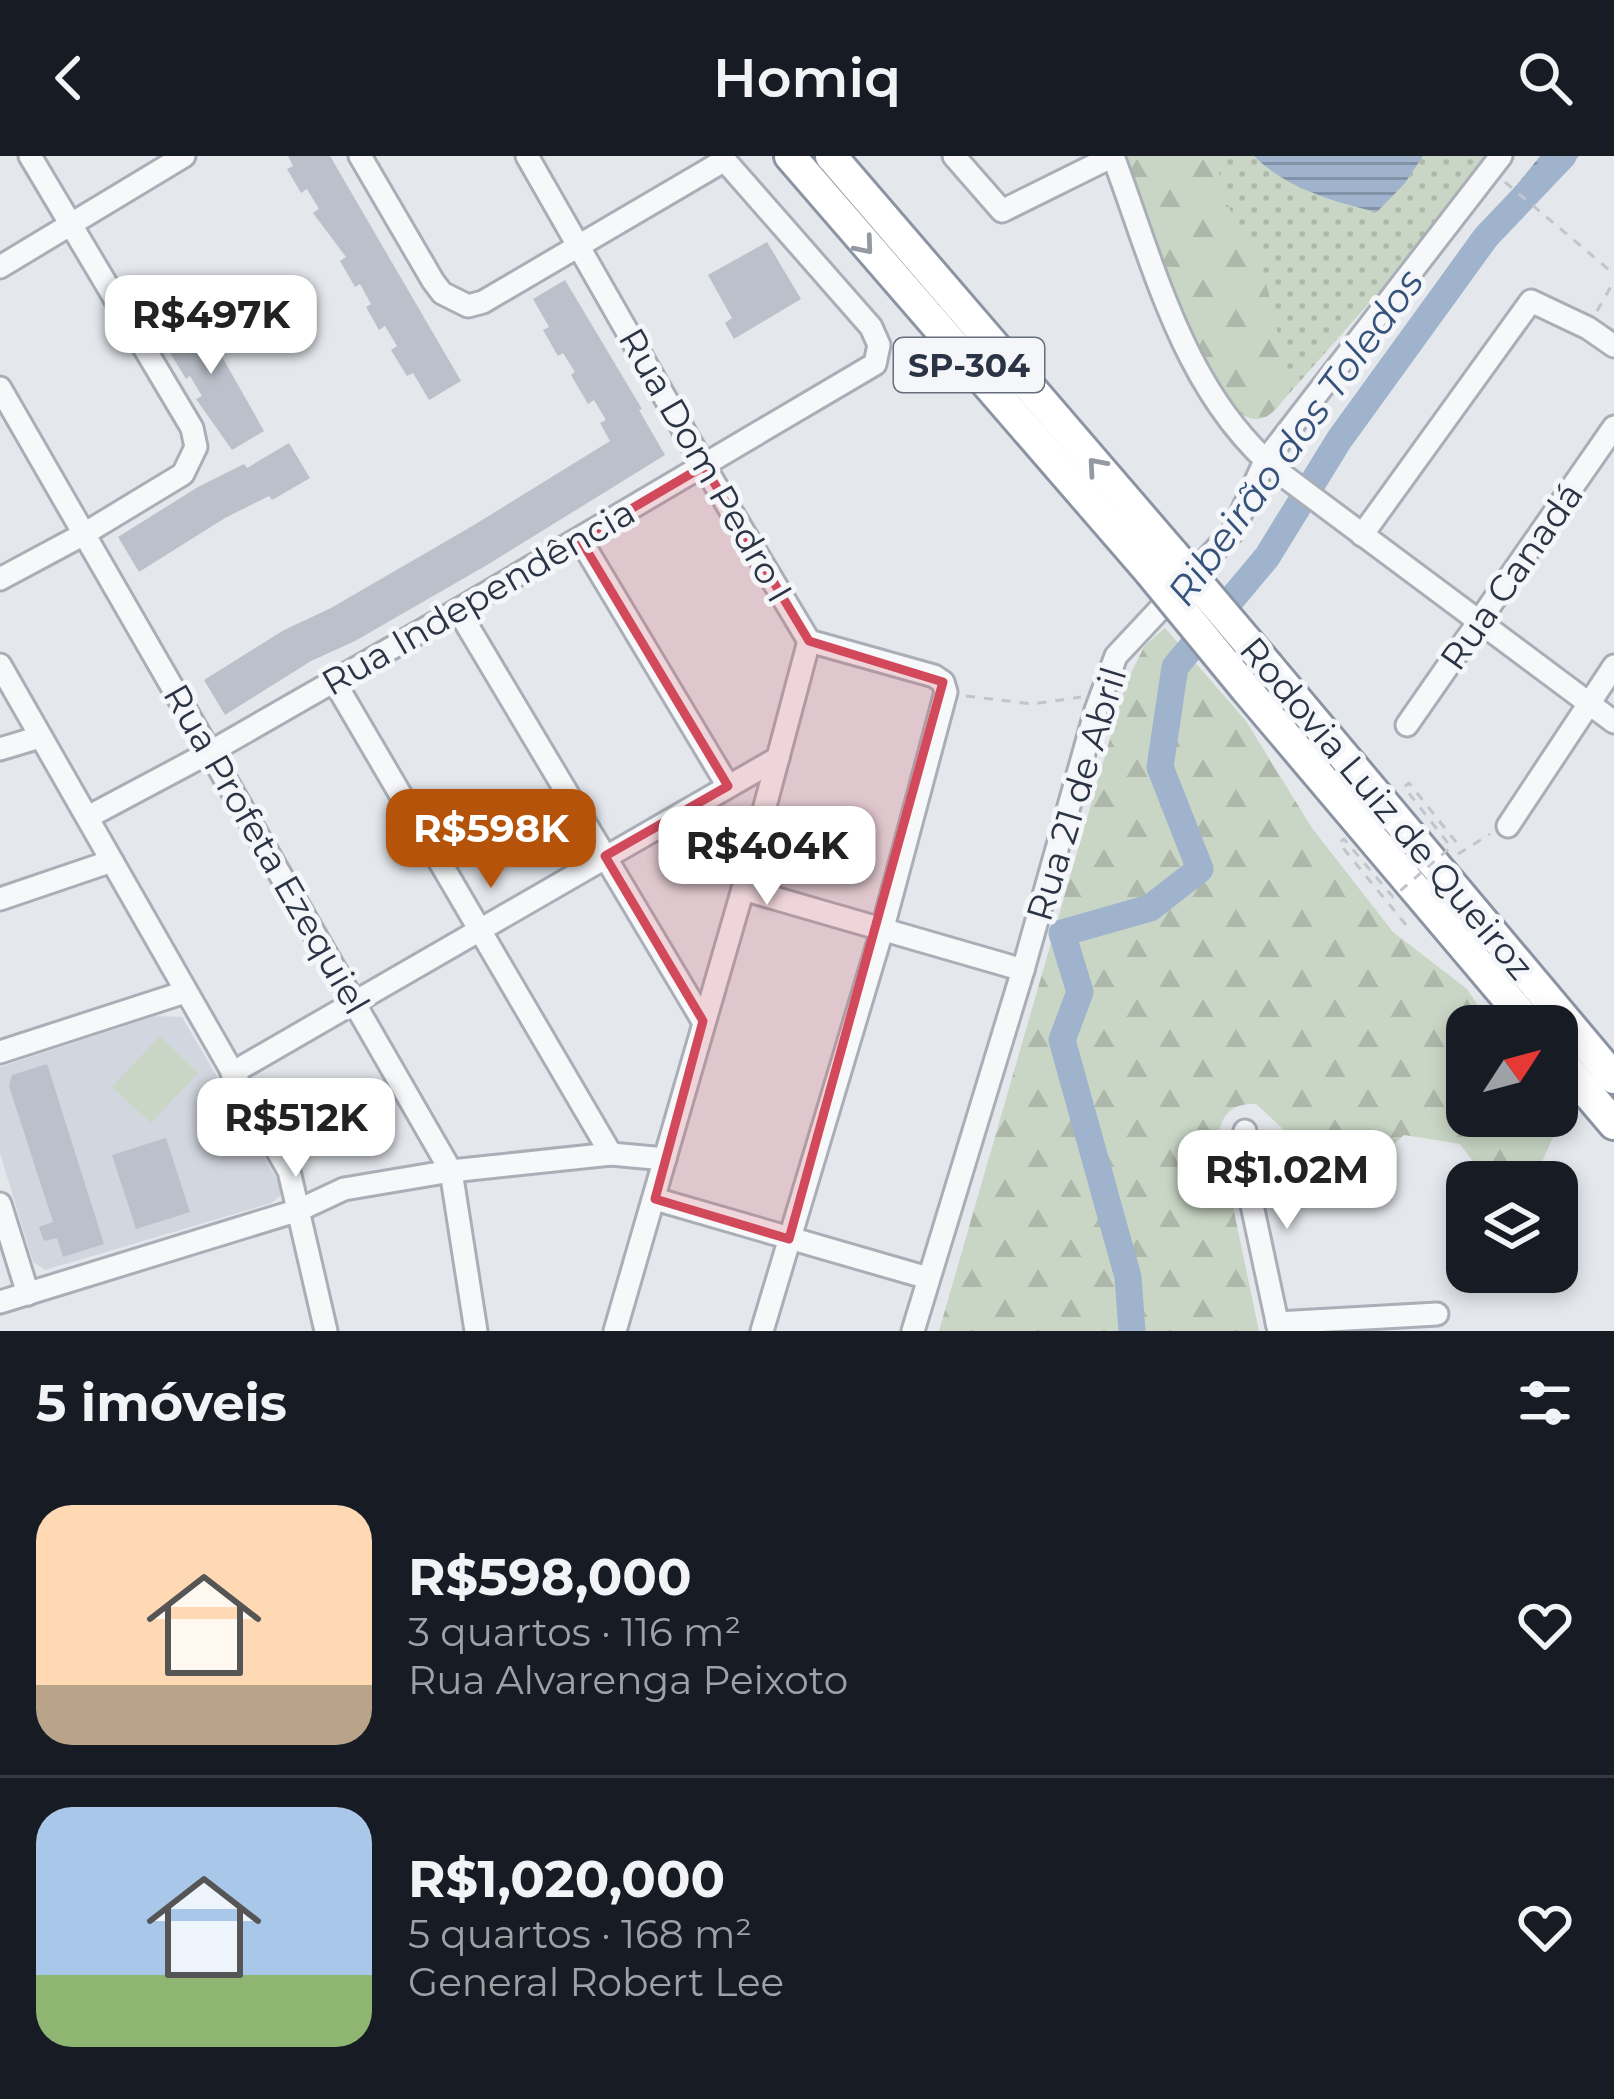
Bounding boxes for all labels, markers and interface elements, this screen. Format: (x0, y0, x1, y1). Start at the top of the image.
icon: back (36, 45, 102, 111)
text: Homiq (713, 45, 901, 111)
icon: search (1512, 45, 1578, 111)
one-way arrow (851, 232, 873, 254)
water label: Ribeirão dos Toledos (1157, 259, 1433, 615)
pin: R$497K (113, 275, 309, 377)
text: R$497K (132, 290, 290, 338)
street label: Rua Dom Pedro I (610, 320, 802, 610)
road number: SP-304 (894, 338, 1044, 392)
one-way arrow (1089, 458, 1110, 480)
street label: Rua Canadá (1430, 474, 1592, 678)
street label: Rua Independência (314, 489, 642, 705)
street label: Rodovia Luiz de Queiroz (1231, 628, 1543, 988)
street label: Rua 21 de Abril (1016, 662, 1136, 926)
street label: Rua Profeta Ezequiel (154, 676, 380, 1022)
pin: R$598K (393, 789, 589, 891)
text: R$598K (413, 804, 569, 852)
pin: R$404K (669, 806, 865, 908)
text: R$404K (685, 821, 849, 869)
north arrow (1446, 1005, 1578, 1137)
map controls (1446, 1005, 1578, 1293)
pin: R$512K (198, 1078, 394, 1180)
text: R$512K (224, 1093, 368, 1141)
pin: R$1.02M (1176, 1130, 1398, 1232)
text: R$1.02M (1205, 1145, 1369, 1193)
button: layers (1446, 1161, 1578, 1293)
icon: filters (1512, 1370, 1578, 1436)
text: 5 imóveis (36, 1372, 287, 1434)
text: R$598,000 (408, 1546, 692, 1608)
icon: home (132, 1553, 276, 1697)
icon: heart (1512, 1592, 1578, 1658)
text: 3 quartos · 116 m² (408, 1608, 741, 1656)
text: Rua Alvarenga Peixoto (408, 1656, 848, 1704)
text: R$1,020,000 (408, 1848, 725, 1910)
icon: home (132, 1855, 276, 1999)
icon: heart (1512, 1894, 1578, 1960)
text: 5 quartos · 168 m² (408, 1910, 752, 1958)
text: General Robert Lee (408, 1958, 784, 2006)

